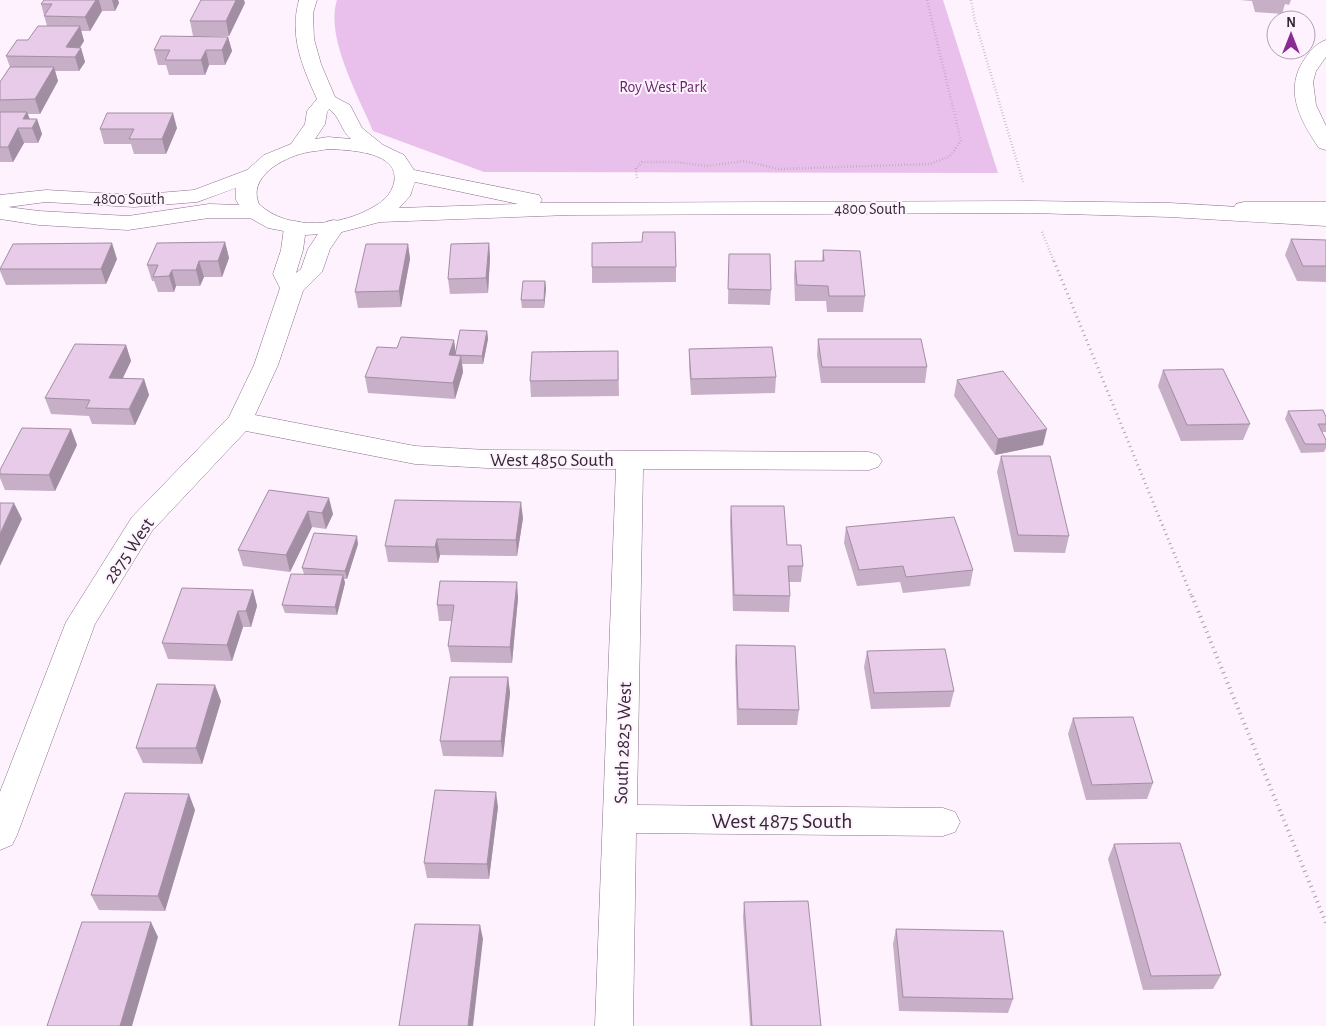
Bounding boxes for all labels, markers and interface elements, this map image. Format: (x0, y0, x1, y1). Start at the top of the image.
north arrow (1266, 10, 1316, 60)
text: N (1286, 16, 1296, 30)
park label: Roy West Park (619, 79, 708, 96)
street label: 4800 South (93, 191, 165, 207)
street label: 4800 South (834, 201, 906, 217)
street label: West 4850 South (490, 451, 614, 470)
street label: 2875 West (100, 515, 158, 587)
street label: South 2825 West (612, 682, 635, 804)
street label: West 4875 South (711, 810, 853, 832)

